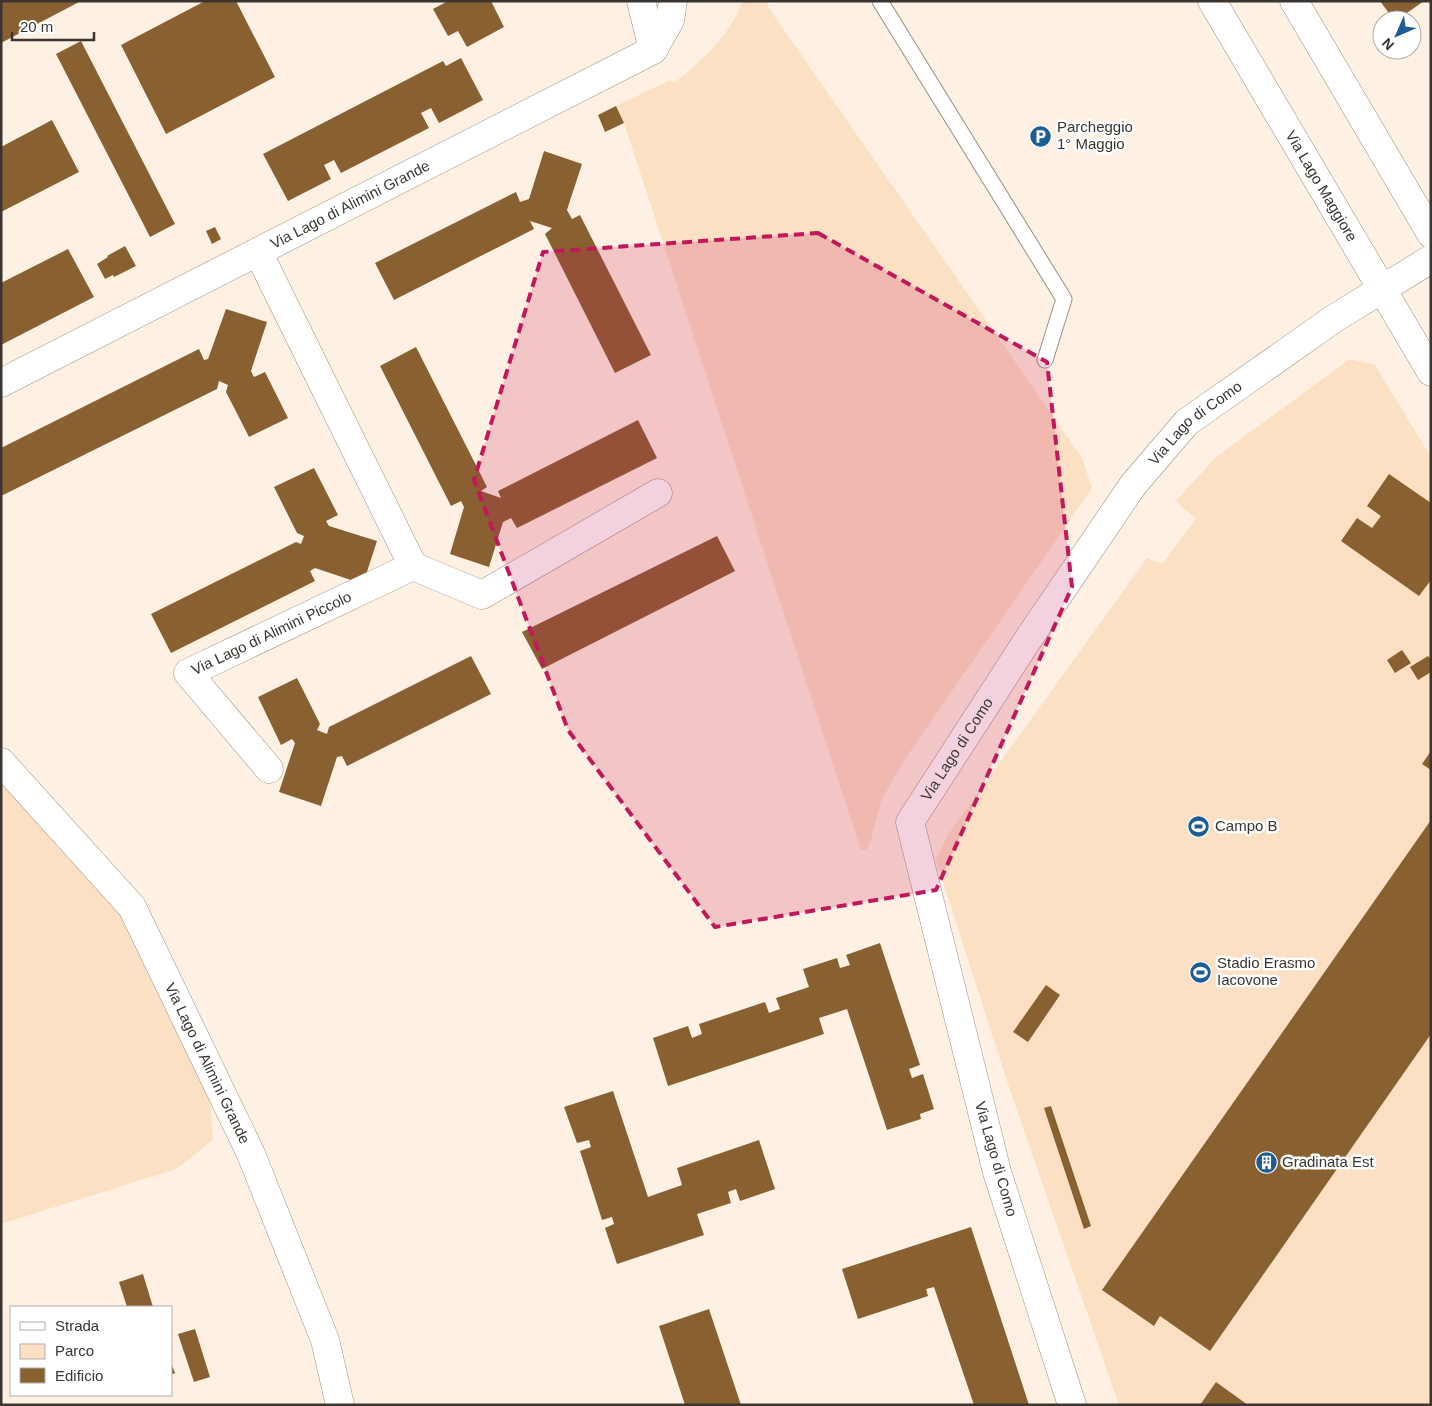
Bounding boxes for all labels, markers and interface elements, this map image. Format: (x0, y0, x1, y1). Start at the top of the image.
scale bar (12, 10, 95, 42)
north arrow (1372, 10, 1422, 60)
text: 20 m (20, 18, 53, 35)
text: N (1379, 35, 1397, 53)
place label: Parcheggio 1° Maggio (1057, 118, 1133, 152)
parking icon: Parcheggio 1° Maggio (1029, 124, 1053, 148)
street label: Via Lago Maggiore (1282, 127, 1361, 244)
street label: Via Lago di Alimini Grande (267, 157, 432, 252)
street label: Via Lago di Como (1145, 377, 1245, 468)
street label: Via Lago di Alimini Piccolo (189, 588, 354, 678)
street label: Via Lago di Como (917, 694, 996, 804)
sports icon: Campo B (1187, 814, 1211, 838)
place label: Campo B (1215, 817, 1278, 834)
place label: Stadio Erasmo Iacovone (1217, 954, 1315, 988)
sports icon: Stadio Erasmo Iacovone (1189, 960, 1213, 984)
street label: Via Lago di Alimini Grande (162, 980, 254, 1146)
street label: Via Lago di Como (972, 1099, 1021, 1218)
building icon: Gradinata Est (1254, 1150, 1278, 1174)
place label: Gradinata Est (1282, 1153, 1375, 1170)
legend (10, 1306, 172, 1396)
text: Strada (55, 1317, 100, 1334)
text: Parco (55, 1342, 94, 1359)
text: Edificio (55, 1367, 103, 1384)

